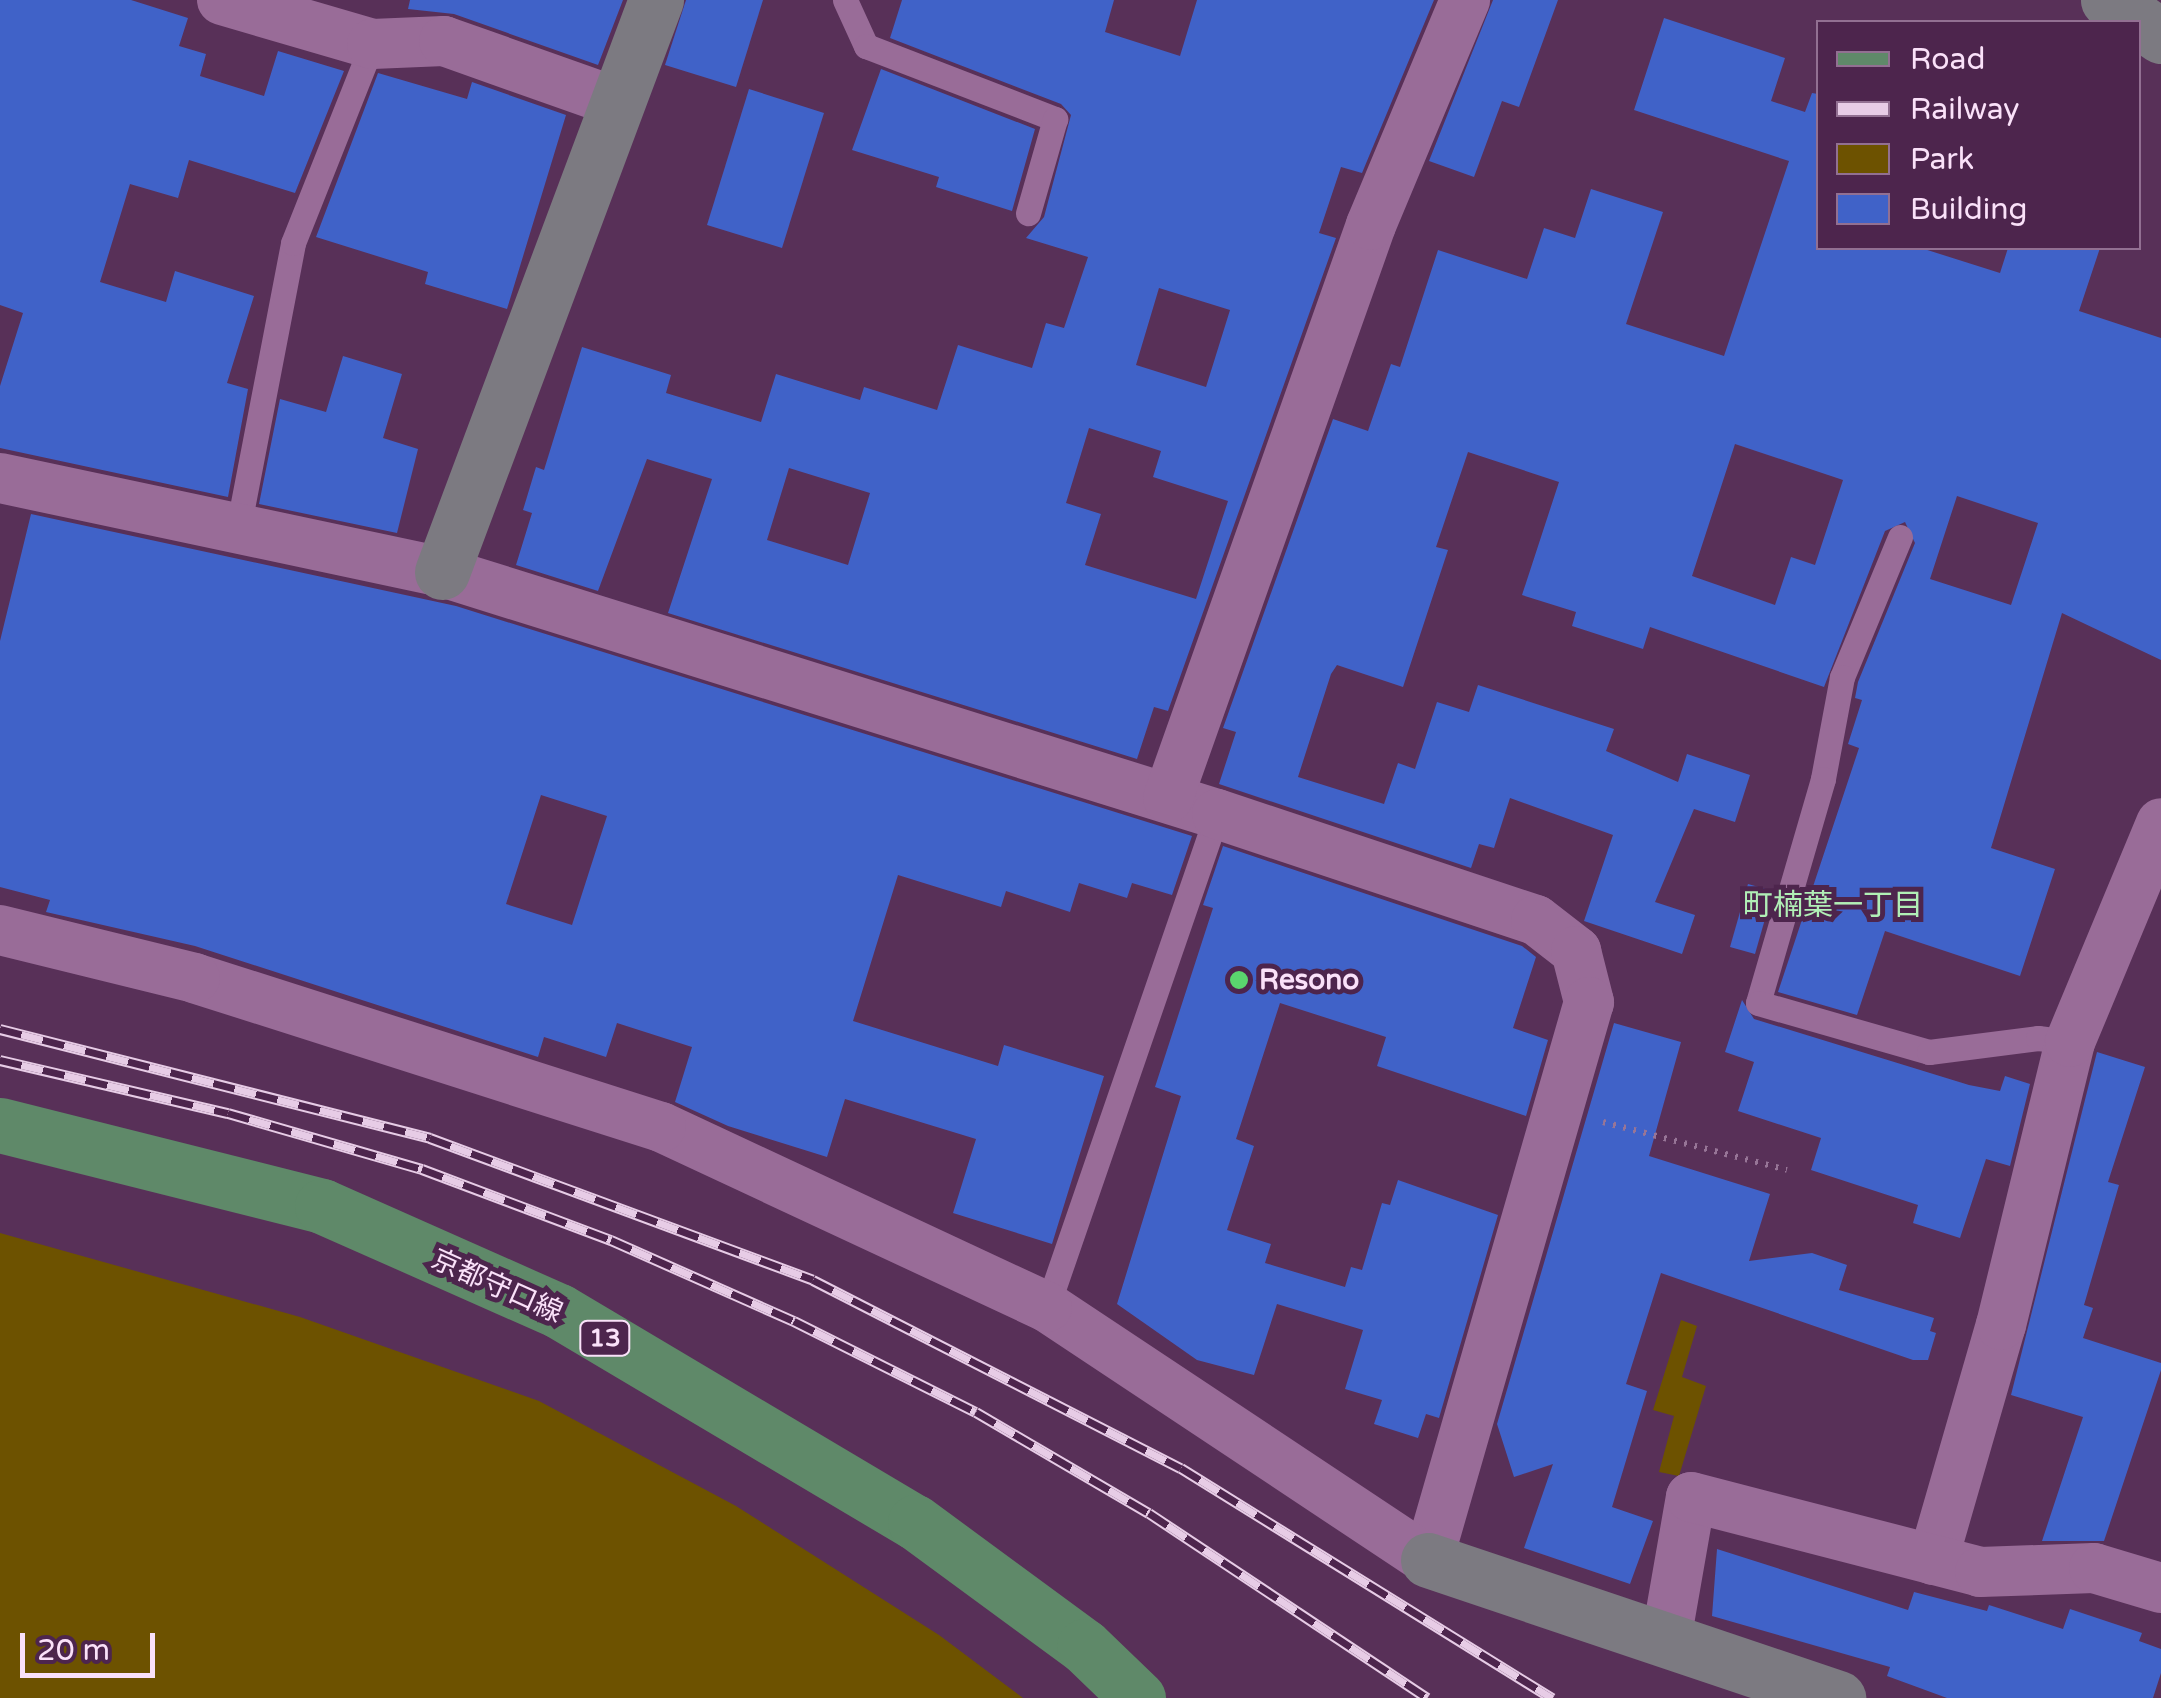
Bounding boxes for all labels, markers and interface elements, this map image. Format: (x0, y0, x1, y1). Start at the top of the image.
legend (1816, 20, 2141, 250)
text: Road (1910, 41, 1985, 78)
text: Railway (1910, 91, 2019, 128)
text: Park (1910, 141, 1974, 178)
text: Building (1910, 191, 2027, 228)
district label: 町楠葉一丁目 (1743, 888, 1923, 924)
place label: Resono (1259, 963, 1359, 997)
marker: Resono (1228, 969, 1250, 991)
street label: 京都守口線 (426, 1242, 568, 1330)
road number: 13 (578, 1318, 632, 1358)
scale bar (25, 1613, 160, 1675)
text: 20 m (37, 1632, 110, 1669)

